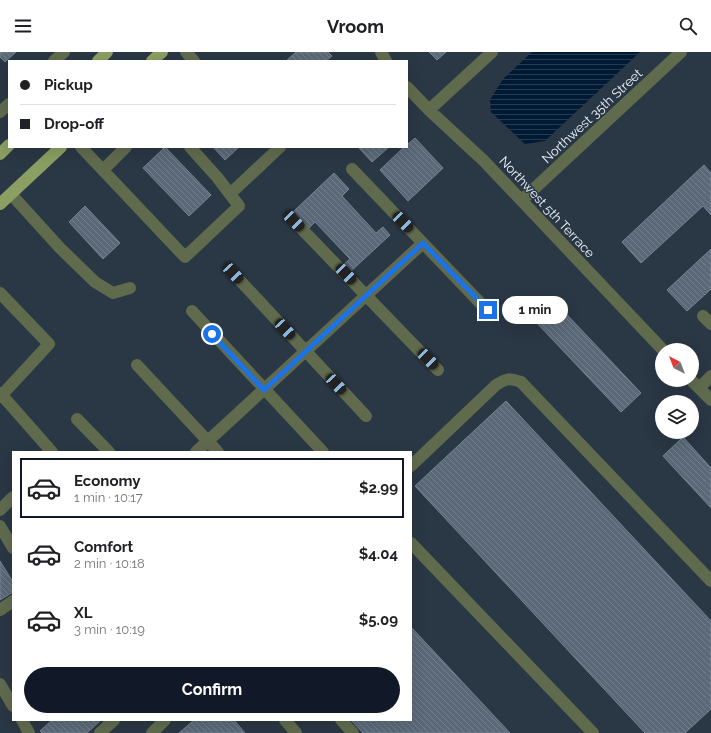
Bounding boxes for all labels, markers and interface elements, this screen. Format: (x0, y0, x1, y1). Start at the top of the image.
icon: menu (12, 15, 34, 37)
icon: search (677, 15, 699, 37)
text: Vroom (327, 16, 384, 37)
street label: Northwest 35th Street (539, 65, 646, 166)
text: Pickup (44, 76, 93, 94)
text: Drop-off (44, 115, 104, 133)
street label: Northwest 5th Terrace (496, 153, 598, 261)
car (281, 208, 307, 234)
car (390, 209, 416, 235)
car (220, 260, 246, 286)
car (333, 261, 359, 287)
callout: 1 min (502, 296, 568, 324)
route end (479, 301, 497, 319)
text: 1 min (519, 302, 551, 317)
car (272, 316, 298, 342)
route start (203, 325, 221, 343)
north arrow (655, 343, 699, 387)
map controls (655, 343, 699, 439)
car (415, 346, 441, 372)
car (323, 371, 349, 397)
button: layers (655, 395, 699, 439)
icon: car (26, 470, 62, 506)
text: Economy (74, 472, 141, 490)
text: $2.99 (359, 479, 398, 497)
text: 1 min · 10:17 (74, 490, 143, 505)
icon: car (26, 536, 62, 572)
text: Comfort (74, 538, 133, 556)
text: $4.04 (359, 545, 398, 563)
text: 2 min · 10:18 (74, 556, 145, 571)
icon: car (26, 602, 62, 638)
text: XL (74, 604, 92, 622)
text: $5.09 (359, 611, 398, 629)
text: 3 min · 10:19 (74, 622, 145, 637)
button: Confirm (24, 667, 400, 713)

